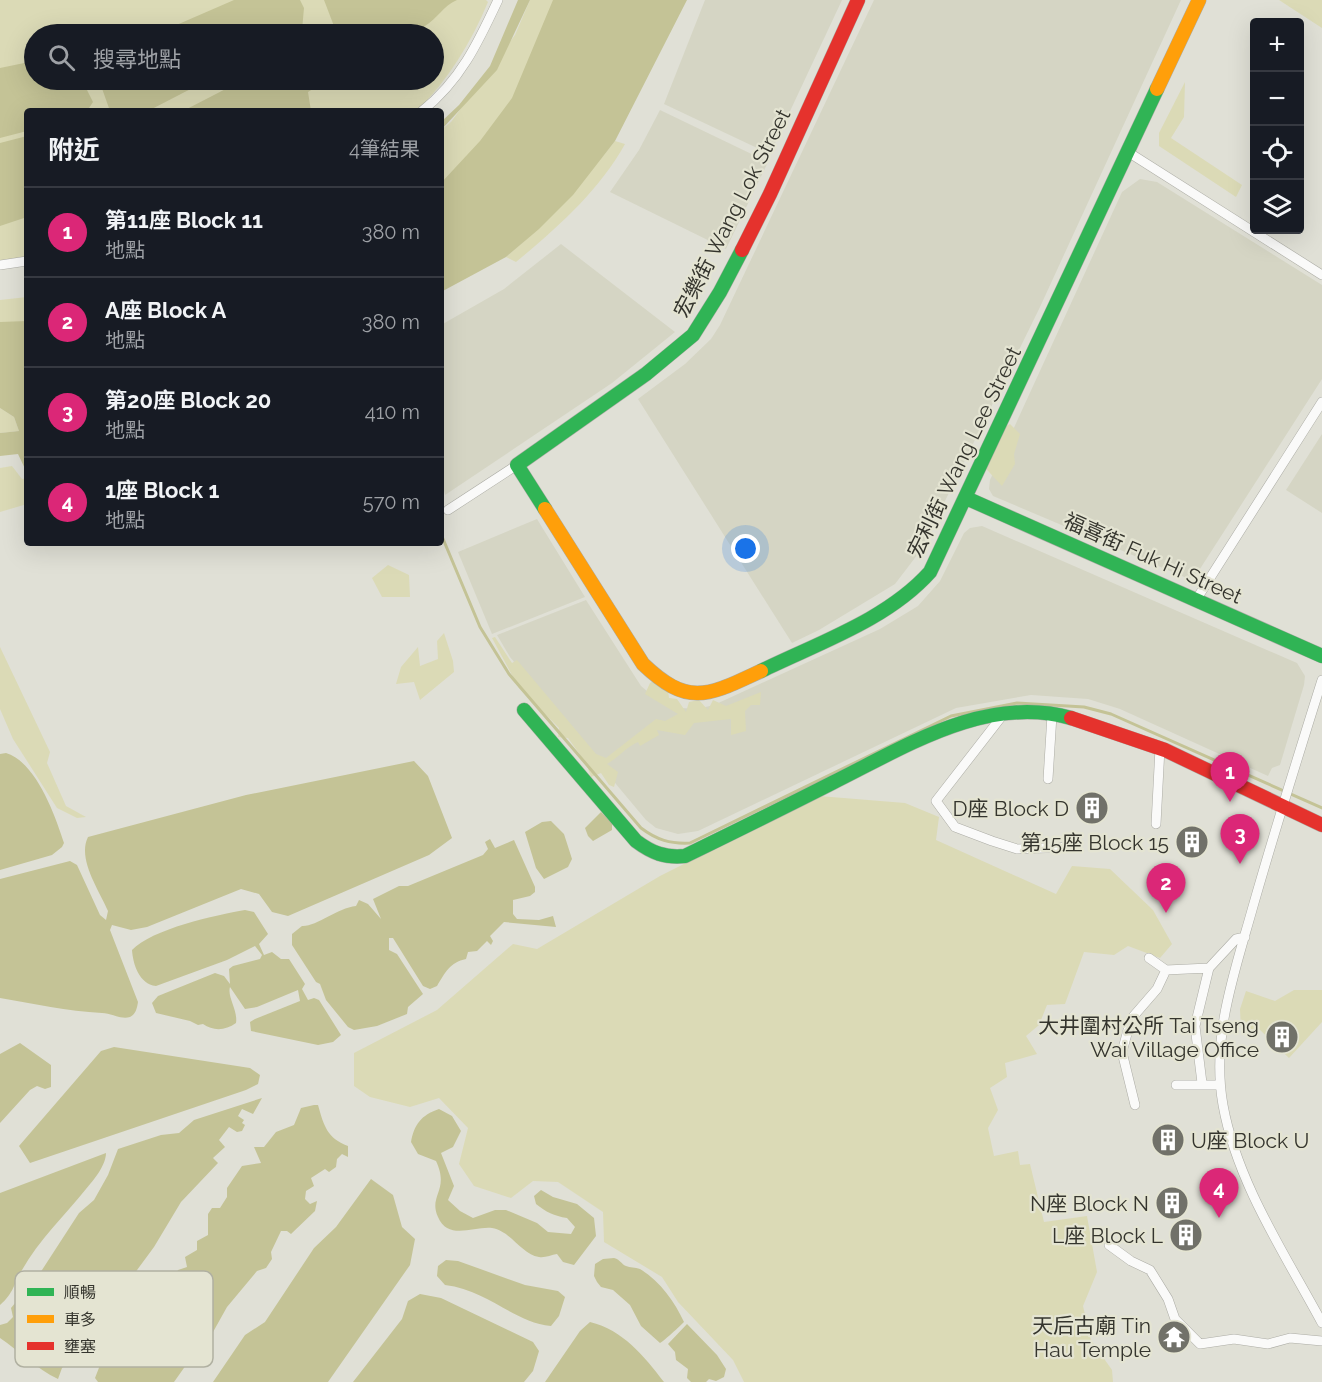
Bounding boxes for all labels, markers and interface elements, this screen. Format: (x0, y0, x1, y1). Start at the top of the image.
map controls (1250, 18, 1304, 234)
button: + (1250, 18, 1304, 72)
search box (24, 24, 444, 90)
icon: search (45, 41, 78, 74)
text: 搜尋地點 (93, 46, 181, 72)
button: − (1250, 72, 1304, 126)
street label: 宏樂街 Wang Lok Street (669, 105, 795, 321)
button: locate (1250, 126, 1304, 180)
text: 附近 (48, 135, 100, 165)
text: 4筆結果 (349, 137, 420, 161)
button: layers (1250, 180, 1304, 234)
text: 第11座 Block 11 (105, 207, 263, 233)
text: 1 (63, 220, 72, 244)
text: 380 m (362, 220, 420, 244)
text: 地點 (105, 238, 145, 262)
text: A座 Block A (105, 297, 226, 323)
text: 2 (62, 310, 73, 334)
text: 380 m (362, 310, 420, 334)
text: 地點 (105, 328, 145, 352)
street label: 宏利街 Wang Lee Street (902, 342, 1026, 562)
text: 第20座 Block 20 (105, 387, 271, 413)
text: 3 (62, 400, 73, 424)
text: 410 m (365, 400, 420, 424)
text: 地點 (105, 418, 145, 442)
text: 1座 Block 1 (105, 477, 219, 503)
text: 4 (62, 490, 73, 514)
text: 570 m (363, 490, 420, 514)
street label: 福喜街 Fuk Hi Street (1060, 507, 1246, 609)
text: 地點 (105, 508, 145, 532)
your location (731, 534, 760, 563)
pin: 1 (1210, 752, 1250, 802)
building icon: D座 Block D (1074, 790, 1110, 826)
place label: D座 Block D (952, 796, 1069, 821)
pin: 3 (1220, 814, 1260, 864)
building icon: 第15座 Block 15 (1174, 824, 1210, 860)
place label: 第15座 Block 15 (1021, 830, 1169, 855)
pin: 2 (1146, 864, 1186, 913)
place label: 大井圍村公所 Tai Tseng Wai Village Office (1038, 1013, 1259, 1062)
building icon: 大井圍村公所 Tai Tseng Wai Village Office (1264, 1019, 1300, 1055)
building icon: U座 Block U (1150, 1122, 1186, 1158)
place label: U座 Block U (1191, 1128, 1309, 1153)
pin: 4 (1200, 1168, 1238, 1218)
building icon: N座 Block N (1154, 1185, 1190, 1221)
place label: N座 Block N (1030, 1191, 1149, 1216)
building icon: L座 Block L (1168, 1217, 1204, 1253)
place label: L座 Block L (1052, 1223, 1163, 1248)
legend (15, 1271, 213, 1367)
text: 順暢 (64, 1283, 96, 1302)
text: 車多 (64, 1310, 96, 1329)
place label: 天后古廟 Tin Hau Temple (1032, 1313, 1151, 1362)
temple icon: 天后古廟 Tin Hau Temple (1156, 1319, 1192, 1355)
text: 壅塞 (64, 1337, 96, 1356)

